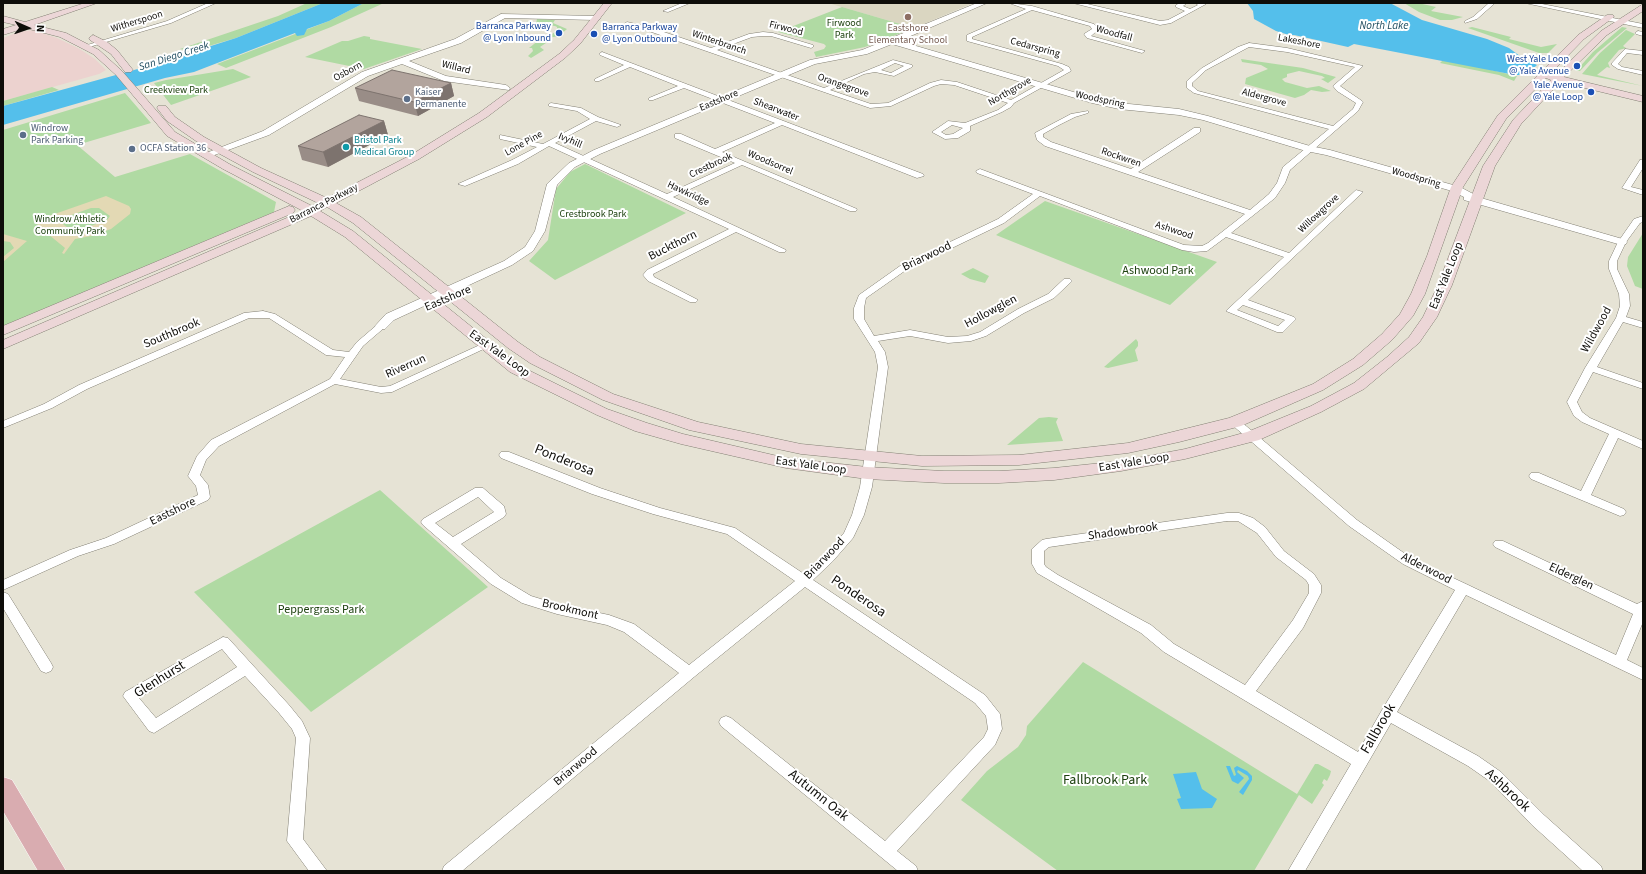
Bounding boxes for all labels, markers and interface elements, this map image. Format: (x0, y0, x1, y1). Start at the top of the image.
north arrow (8, 8, 48, 48)
street label: Witherspoon (110, 8, 164, 36)
marker: Eastshore Elementary School (903, 12, 913, 22)
park label: Firwood Park (827, 18, 861, 42)
street label: Firwood (768, 19, 804, 39)
water label: North Lake (1360, 20, 1408, 34)
place label: Barranca Parkway @ Lyon Inbound (476, 21, 551, 44)
place label: Barranca Parkway @ Lyon Outbound (602, 22, 677, 46)
place label: Eastshore Elementary School (869, 23, 947, 46)
street label: Woodfall (1095, 23, 1133, 45)
text: N (33, 25, 48, 32)
marker: Barranca Parkway @ Lyon Inbound (554, 28, 564, 38)
street label: Winterbranch (690, 28, 748, 58)
marker: Barranca Parkway @ Lyon Outbound (589, 29, 599, 39)
street label: Lakeshore (1277, 32, 1321, 52)
street label: Cedarspring (1009, 36, 1061, 60)
water label: San Diego Creek (137, 39, 211, 75)
place label: West Yale Loop @ Yale Avenue (1507, 54, 1569, 78)
street label: Osborn (332, 59, 364, 85)
street label: Willard (440, 59, 472, 77)
marker: West Yale Loop @ Yale Avenue (1572, 61, 1582, 71)
street label: Orangegrove (816, 72, 870, 100)
street label: Northgrove (986, 75, 1034, 109)
place label: Yale Avenue @ Yale Loop (1533, 80, 1583, 104)
park label: Creekview Park (144, 85, 208, 97)
street label: Aldergrove (1241, 86, 1287, 110)
place label: Kaiser Permanente (415, 87, 466, 110)
street label: Eastshore (698, 87, 740, 115)
marker: Yale Avenue @ Yale Loop (1586, 87, 1596, 97)
street label: Woodspring (1074, 89, 1126, 111)
marker: Kaiser Permanente (402, 94, 412, 104)
street label: Shearwater (751, 96, 801, 124)
place label: Windrow Park Parking (31, 123, 83, 146)
street label: Lone Pine (503, 129, 545, 159)
marker: Windrow Park Parking (18, 130, 28, 140)
street label: Ivyhill (556, 131, 584, 151)
place label: Bristol Park Medical Group (354, 135, 414, 158)
marker: Bristol Park Medical Group (341, 142, 351, 152)
place label: OCFA Station 36 (140, 143, 206, 155)
marker: OCFA Station 36 (127, 144, 137, 154)
street label: Rockwren (1099, 146, 1143, 170)
street label: Woodsorrel (745, 148, 795, 178)
street label: Crestbrook (688, 151, 734, 181)
street label: Woodspring (1390, 165, 1442, 191)
street label: Hawkridge (665, 179, 711, 209)
street label: Barranca Parkway (288, 182, 360, 226)
street label: Willowgrove (1296, 192, 1342, 236)
park label: Crestbrook Park (560, 209, 626, 221)
park label: Windrow Athletic Community Park (34, 214, 106, 238)
street label: Ashwood (1154, 219, 1194, 243)
street label: Buckthorn (646, 228, 700, 264)
street label: Briarwood (900, 239, 954, 275)
street label: East Yale Loop (1427, 240, 1467, 312)
park label: Ashwood Park (1122, 264, 1194, 278)
street label: Eastshore (423, 283, 473, 315)
street label: Hollowglen (962, 292, 1020, 332)
street label: Wildwood (1578, 304, 1616, 356)
street label: Southbrook (142, 316, 202, 352)
street label: East Yale Loop (466, 327, 532, 381)
street label: Riverrun (384, 352, 428, 382)
street label: Ponderosa (532, 441, 596, 481)
street label: East Yale Loop (1098, 450, 1170, 476)
street label: East Yale Loop (775, 454, 847, 478)
street label: Eastshore (148, 495, 198, 529)
street label: Shadowbrook (1087, 520, 1159, 544)
street label: Briarwood (801, 535, 849, 583)
street label: Alderwood (1398, 550, 1454, 588)
street label: Elderglen (1546, 560, 1596, 594)
street label: Ponderosa (827, 572, 889, 622)
street label: Brookmont (541, 597, 599, 623)
park label: Peppergrass Park (278, 603, 364, 617)
street label: Glenhurst (131, 658, 189, 702)
street label: Fallbrook (1358, 701, 1400, 757)
street label: Briarwood (551, 744, 601, 790)
street label: Ashbrook (1481, 766, 1533, 816)
street label: Autumn Oak (784, 767, 852, 825)
park label: Fallbrook Park (1063, 773, 1147, 789)

